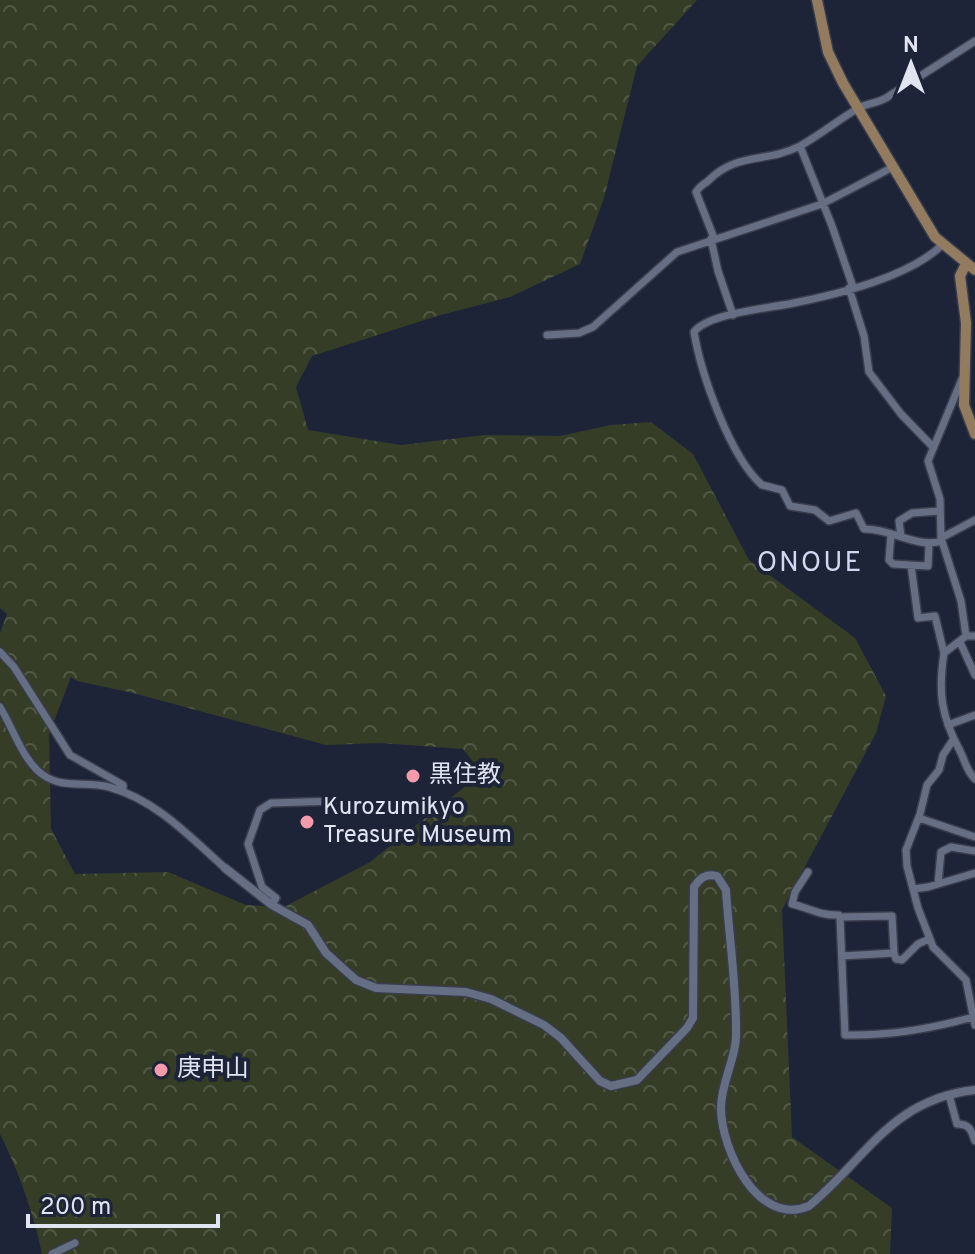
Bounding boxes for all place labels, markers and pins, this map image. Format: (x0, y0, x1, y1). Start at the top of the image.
place label: 黒住教 (429, 761, 501, 791)
marker: 黒住教 (404, 767, 422, 785)
place label: Kurozumikyo Treasure Museum (323, 793, 512, 851)
marker: Kurozumikyo Treasure Museum (298, 813, 316, 831)
place label: 庚申山 (177, 1055, 249, 1085)
marker: 庚申山 (152, 1061, 170, 1079)

